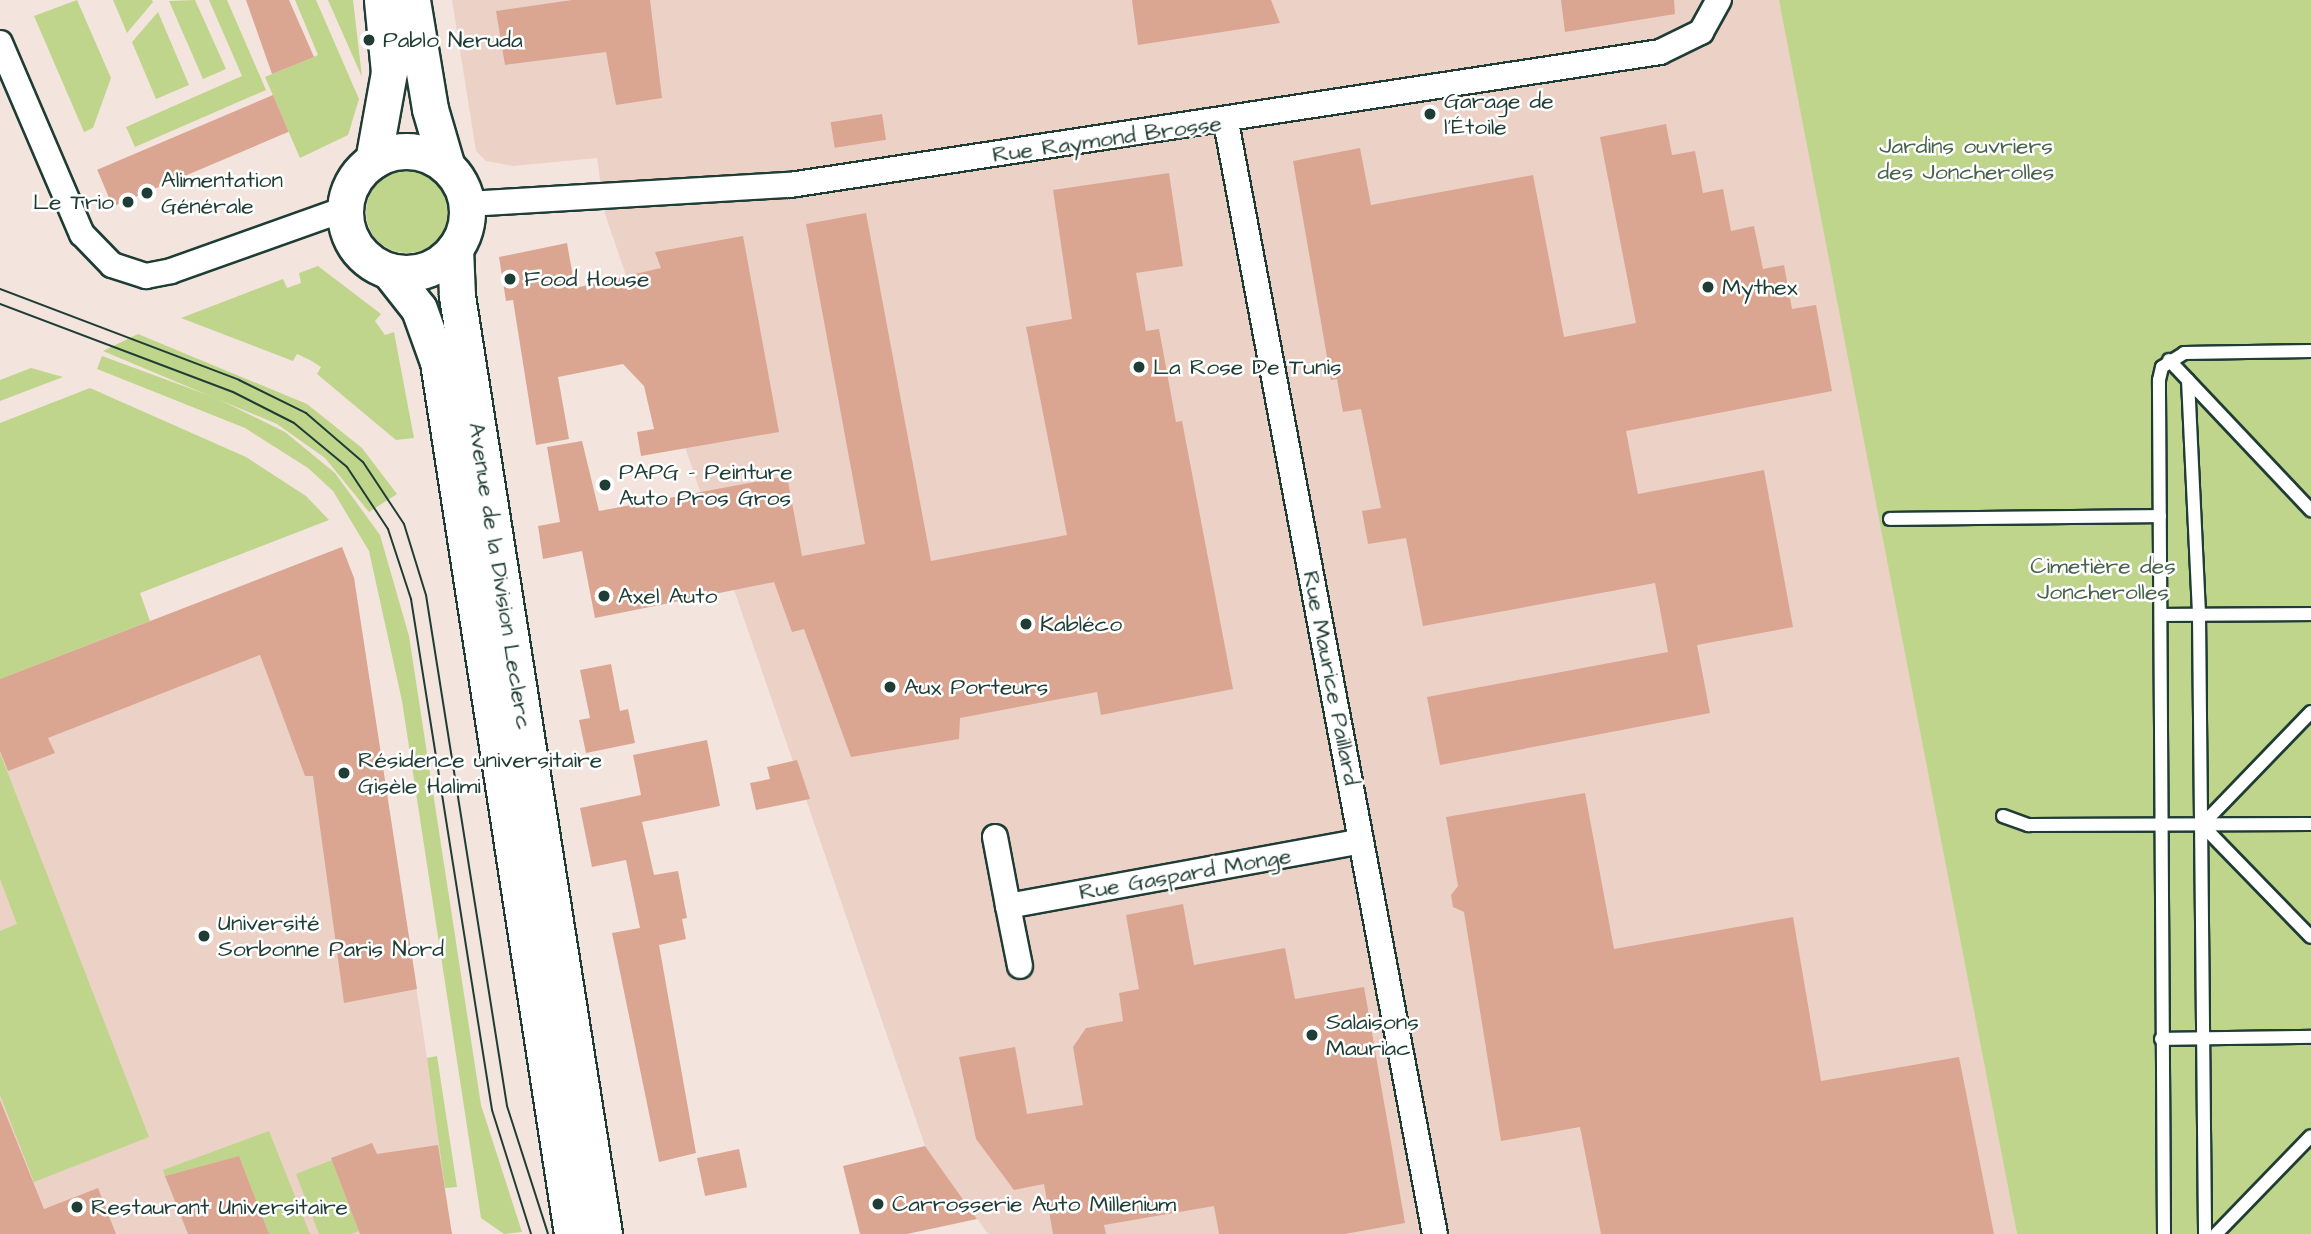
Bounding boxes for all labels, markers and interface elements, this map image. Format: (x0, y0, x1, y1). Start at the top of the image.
place label: Pablo Neruda (383, 26, 523, 54)
marker: Pablo Neruda (361, 32, 377, 48)
place label: Garage de l'Étoile (1444, 87, 1554, 141)
marker: Garage de l'Étoile (1422, 106, 1438, 122)
street label: Rue Raymond Brosse (991, 109, 1223, 169)
park label: Jardins ouvriers des Joncherolles (1878, 132, 2054, 186)
place label: Alimentation Générale (161, 166, 283, 220)
marker: Alimentation Générale (139, 185, 155, 201)
place label: Le Trio (33, 188, 114, 216)
marker: Le Trio (120, 194, 136, 210)
place label: Food House (524, 265, 649, 293)
marker: Food House (502, 271, 518, 287)
place label: Mythex (1722, 273, 1798, 301)
marker: Mythex (1700, 279, 1716, 295)
place label: La Rose De Tunis (1153, 353, 1341, 381)
marker: La Rose De Tunis (1131, 359, 1147, 375)
street label: Avenue de la Division Leclerc (462, 420, 538, 732)
place label: PAPG - Peinture Auto Pros Gros (619, 458, 793, 512)
marker: PAPG - Peinture Auto Pros Gros (597, 477, 613, 493)
park label: Cimetière des Joncherolles (2030, 552, 2176, 606)
street label: Rue Maurice Paillard (1297, 568, 1365, 788)
place label: Axel Auto (618, 582, 717, 610)
marker: Axel Auto (596, 588, 612, 604)
place label: Kabléco (1040, 610, 1122, 638)
marker: Kabléco (1018, 616, 1034, 632)
place label: Aux Porteurs (904, 673, 1048, 701)
marker: Aux Porteurs (882, 679, 898, 695)
place label: Résidence universitaire Gisèle Halimi (358, 746, 602, 800)
marker: Résidence universitaire Gisèle Halimi (336, 765, 352, 781)
street label: Rue Gaspard Monge (1077, 842, 1293, 906)
place label: Université Sorbonne Paris Nord (218, 909, 444, 963)
marker: Université Sorbonne Paris Nord (196, 928, 212, 944)
place label: Salaisons Mauriac (1326, 1008, 1419, 1062)
marker: Salaisons Mauriac (1304, 1027, 1320, 1043)
place label: Carrosserie Auto Millenium (892, 1190, 1176, 1218)
place label: Restaurant Universitaire (91, 1193, 348, 1221)
marker: Carrosserie Auto Millenium (870, 1196, 886, 1212)
marker: Restaurant Universitaire (69, 1199, 85, 1215)

